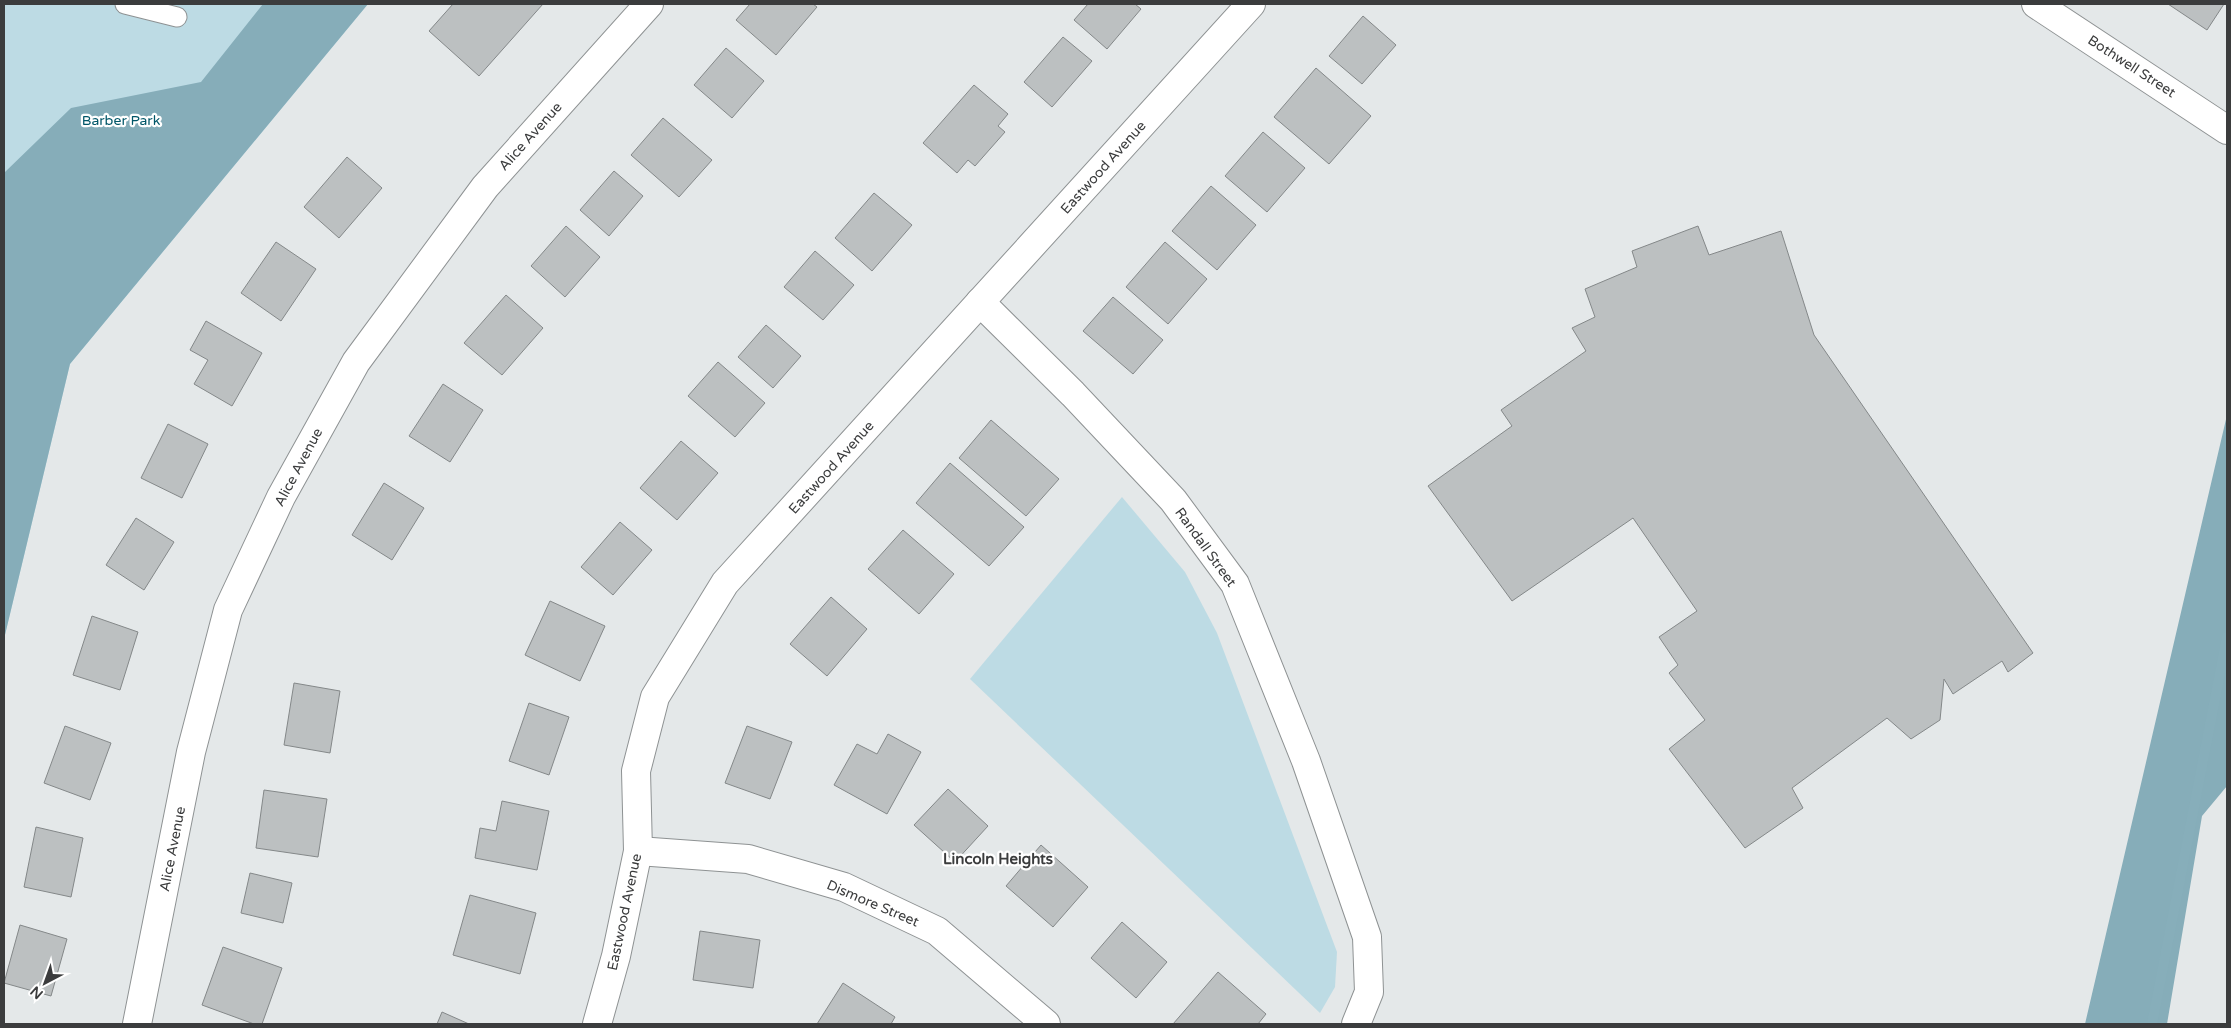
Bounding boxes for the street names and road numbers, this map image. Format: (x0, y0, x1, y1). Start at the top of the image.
street label: Bothwell Street (2085, 32, 2179, 102)
street label: Alice Avenue (495, 98, 566, 174)
street label: Eastwood Avenue (1057, 117, 1150, 217)
street label: Eastwood Avenue (785, 417, 878, 517)
street label: Alice Avenue (271, 425, 326, 509)
street label: Randall Street (1171, 504, 1240, 591)
street label: Alice Avenue (156, 805, 189, 893)
street label: Eastwood Avenue (604, 852, 645, 972)
street label: Dismore Street (824, 876, 922, 931)

